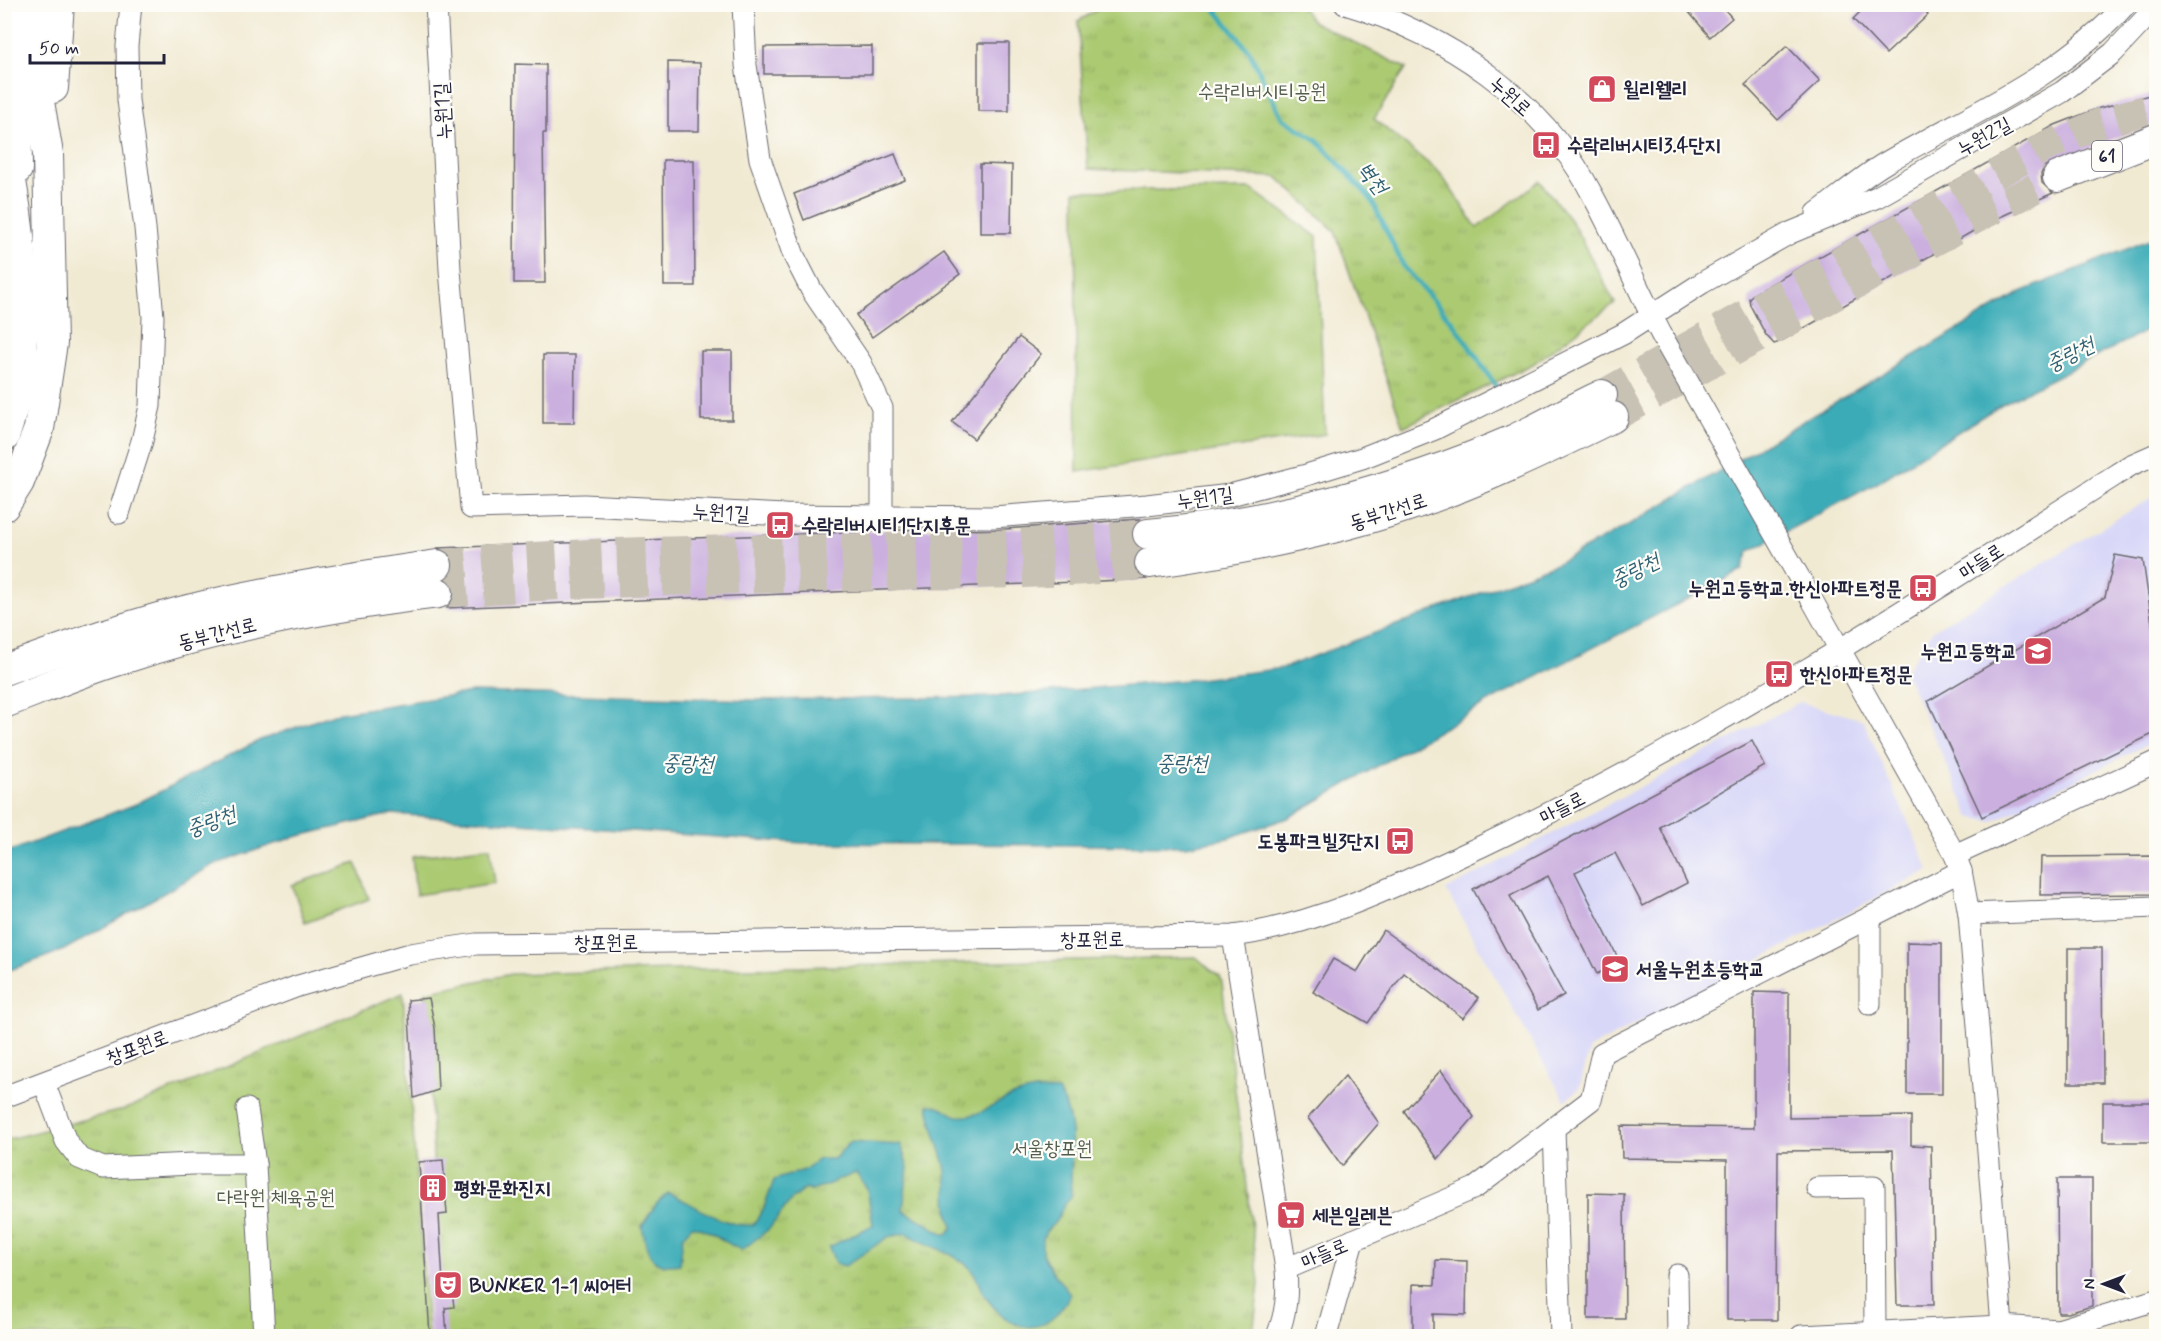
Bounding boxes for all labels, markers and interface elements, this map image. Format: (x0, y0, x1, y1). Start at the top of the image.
scale bar (30, 27, 164, 65)
text: 50 m (39, 37, 79, 61)
street label: 누원로 (1483, 71, 1537, 123)
shop icon: 윌리웰리 (1586, 73, 1618, 105)
place label: 윌리웰리 (1623, 77, 1687, 104)
park label: 수락리버시티공원 (1198, 79, 1326, 106)
street label: 누원1길 (429, 82, 458, 140)
street label: 누원2길 (1953, 111, 2017, 163)
bus stop icon: 수락리버시티3.4단지 (1530, 129, 1562, 161)
place label: 수락리버시티3.4단지 (1567, 133, 1721, 160)
road number: 61 (2092, 141, 2122, 171)
water label: 벽천 (1351, 157, 1395, 202)
water label: 중랑천 (2042, 330, 2101, 379)
street label: 누원1길 (1175, 481, 1235, 516)
street label: 동부간선로 (1346, 487, 1431, 538)
street label: 누원1길 (692, 499, 750, 528)
bus stop icon: 수락리버시티1단지후문 (764, 509, 796, 541)
place label: 수락리버시티1단지후문 (801, 513, 971, 540)
street label: 마들로 (1954, 538, 2009, 587)
water label: 중랑천 (1607, 546, 1666, 595)
bus stop icon: 누원고등학교.한신아파트정문 (1907, 572, 1939, 604)
place label: 누원고등학교.한신아파트정문 (1689, 576, 1902, 603)
street label: 동부간선로 (175, 612, 260, 657)
school or university icon: 누원고등학교 (2022, 635, 2054, 667)
place label: 누원고등학교 (1920, 639, 2017, 666)
bus stop icon: 한신아파트정문 (1763, 658, 1795, 690)
place label: 한신아파트정문 (1799, 662, 1913, 689)
water label: 중랑천 (662, 749, 716, 779)
water label: 중랑천 (1157, 750, 1209, 778)
street label: 마들로 (1535, 785, 1590, 831)
water label: 중랑천 (183, 799, 242, 844)
bus stop icon: 도봉파크빌3단지 (1384, 825, 1416, 857)
place label: 도봉파크빌3단지 (1257, 829, 1379, 856)
street label: 창포원로 (1060, 926, 1124, 955)
street label: 창포원로 (574, 929, 638, 958)
school or university icon: 서울누원초등학교 (1599, 953, 1631, 985)
place label: 서울누원초등학교 (1636, 957, 1765, 984)
street label: 창포원로 (103, 1024, 172, 1073)
park label: 서울창포원 (1012, 1136, 1092, 1163)
building icon: 평화문화진지 (417, 1172, 449, 1204)
place label: 평화문화진지 (454, 1176, 551, 1203)
park label: 다락원 체육공원 (217, 1185, 335, 1212)
supermarket icon: 세븐일레븐 (1275, 1199, 1307, 1231)
place label: 세븐일레븐 (1312, 1203, 1392, 1230)
street label: 마들로 (1297, 1233, 1352, 1276)
north arrow (2074, 1254, 2134, 1314)
theatre icon: BUNKER 1-1 씨어터 (432, 1269, 464, 1301)
place label: BUNKER 1-1 씨어터 (469, 1273, 632, 1300)
text: N (2080, 1279, 2101, 1289)

